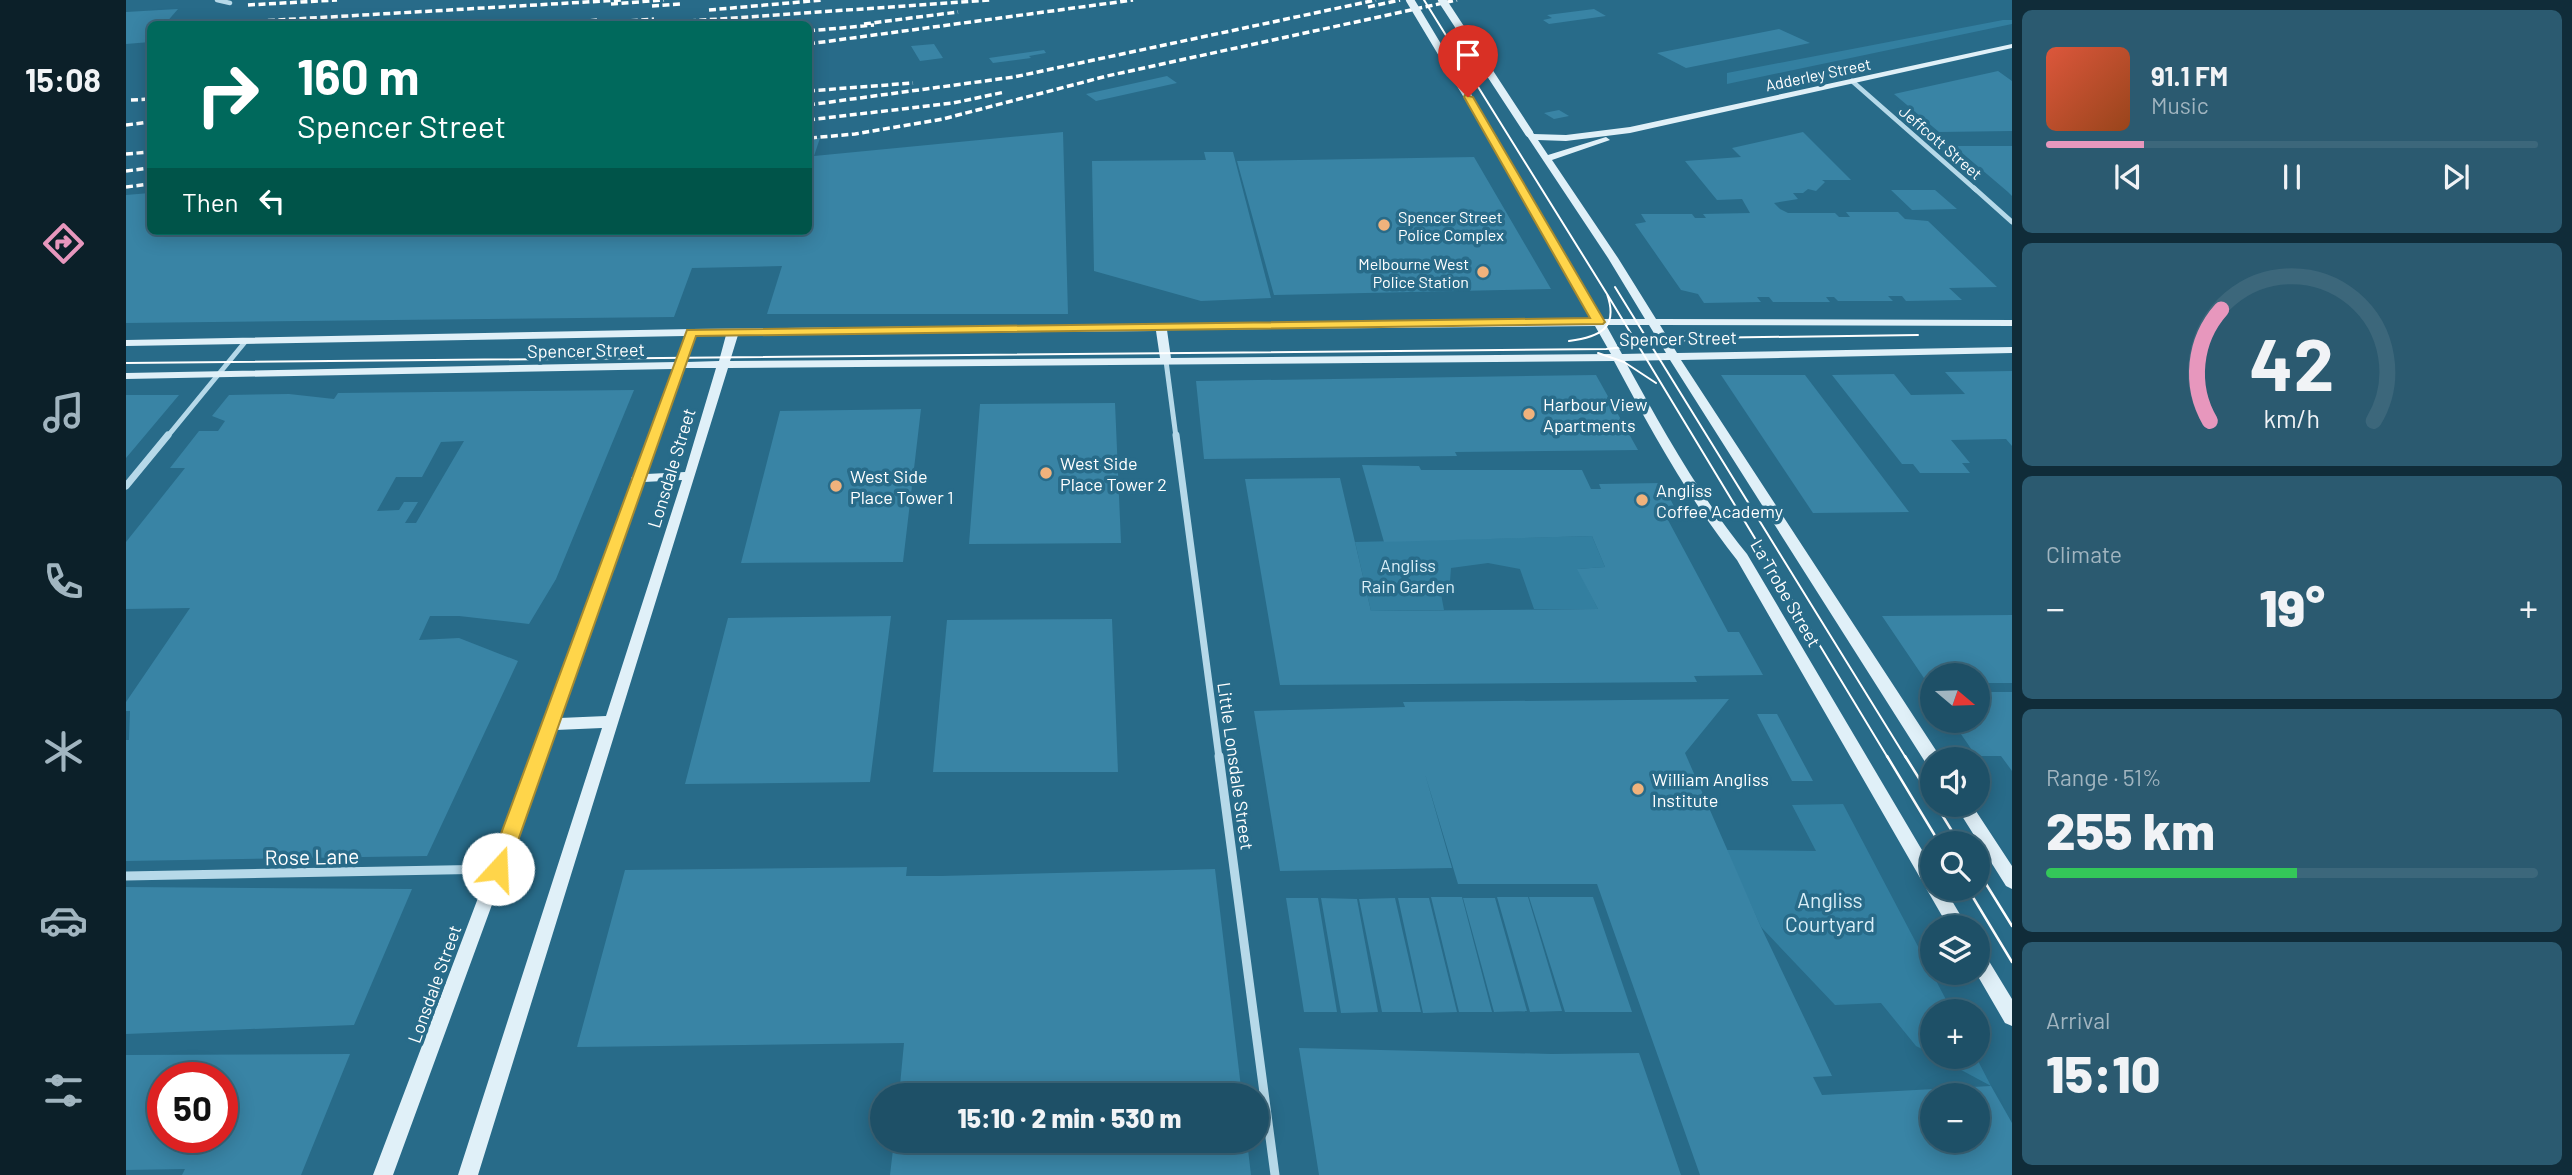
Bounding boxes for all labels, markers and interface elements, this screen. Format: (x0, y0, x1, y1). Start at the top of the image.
pin (1438, 25, 1498, 97)
icon: arrive (1449, 36, 1487, 74)
text: 160 m (297, 46, 419, 105)
icon: right (182, 49, 273, 140)
street label: Adderley Street (1763, 54, 1873, 94)
text: 15:08 (25, 60, 101, 98)
text: 91.1 FM (2151, 60, 2228, 91)
text: Music (2151, 91, 2209, 119)
street label: Jeffcott Street (1896, 101, 1986, 183)
text: Spencer Street (297, 106, 506, 144)
icon: previous (2109, 158, 2147, 196)
icon: pause (2273, 158, 2311, 196)
icon: next (2437, 158, 2475, 196)
icon: left (253, 182, 291, 220)
text: Then (182, 186, 239, 217)
place label: Spencer Street Police Complex (1398, 207, 1504, 244)
marker: Spencer Street Police Complex (1376, 217, 1392, 233)
icon: directions (39, 219, 88, 268)
place label: Melbourne West Police Station (1358, 254, 1469, 291)
marker: Melbourne West Police Station (1475, 264, 1491, 280)
text: 42 (2250, 318, 2334, 406)
street label: Spencer Street (1619, 326, 1737, 350)
street label: Spencer Street (527, 338, 645, 362)
icon: music (39, 388, 88, 437)
place label: Harbour View Apartments (1543, 393, 1647, 436)
text: km/h (2264, 402, 2320, 432)
street label: Lonsdale Street (642, 406, 700, 530)
marker: Harbour View Apartments (1521, 406, 1537, 422)
place label: West Side Place Tower 2 (1060, 452, 1167, 495)
place label: West Side Place Tower 1 (850, 465, 954, 508)
marker: West Side Place Tower 2 (1038, 465, 1054, 481)
marker: West Side Place Tower 1 (828, 478, 844, 494)
place label: Angliss Coffee Academy (1656, 479, 1783, 522)
marker: Angliss Coffee Academy (1634, 492, 1650, 508)
street label: La Trobe Street (1746, 535, 1826, 651)
text: Climate (2046, 540, 2122, 568)
park label: Angliss Rain Garden (1361, 554, 1455, 597)
icon: phone (39, 557, 88, 606)
text: 19° (2259, 575, 2325, 637)
text: − (2046, 584, 2065, 630)
text: + (2519, 584, 2538, 630)
north arrow (1920, 663, 1990, 733)
map controls (1920, 663, 1990, 1153)
street label: Little Lonsdale Street (1213, 681, 1259, 851)
icon: climate (39, 727, 88, 776)
button: sound (1920, 747, 1990, 817)
text: Range · 51% (2046, 763, 2162, 791)
place label: William Angliss Institute (1652, 768, 1769, 811)
marker: William Angliss Institute (1630, 781, 1646, 797)
text: 255 km (2046, 798, 2215, 860)
button: search (1920, 831, 1990, 901)
position arrow (461, 832, 535, 906)
street label: Rose Lane (264, 843, 360, 869)
park label: Angliss Courtyard (1785, 887, 1875, 936)
icon: car (39, 896, 88, 945)
button: layers (1920, 915, 1990, 985)
street label: Lonsdale Street (402, 922, 466, 1046)
button: + (1920, 999, 1990, 1069)
text: Arrival (2046, 1006, 2110, 1034)
text: 15:10 (2046, 1041, 2160, 1103)
speed limit sign: 50 (147, 1062, 238, 1153)
icon: filters (39, 1066, 88, 1115)
button: − (1920, 1083, 1990, 1153)
text: 15:10 · 2 min · 530 m (958, 1102, 1181, 1133)

